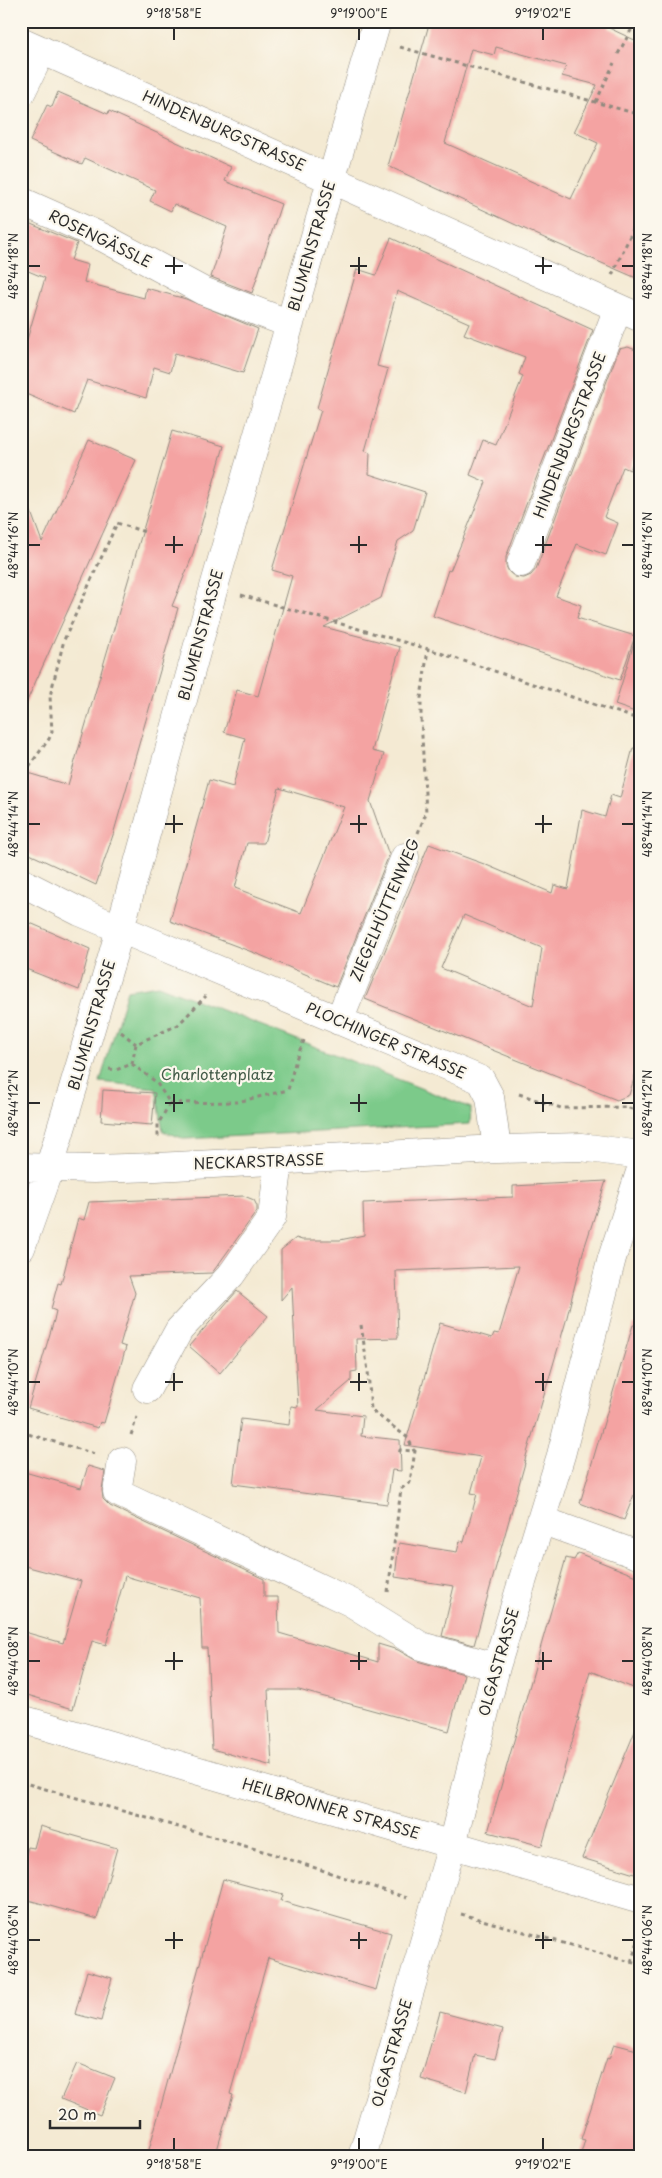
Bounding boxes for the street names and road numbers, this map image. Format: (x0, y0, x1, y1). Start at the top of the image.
street label: HINDENBURGSTRASSE (139, 83, 310, 176)
street label: BLUMENSTRASSE (281, 178, 340, 314)
street label: ROSENGÄSSLE (45, 203, 156, 273)
street label: HINDENBURGSTRASSE (526, 348, 611, 521)
street label: BLUMENSTRASSE (171, 566, 228, 703)
street label: ZIEGELHÜTTENWEG (343, 834, 424, 984)
street label: BLUMENSTRASSE (61, 957, 120, 1093)
street label: PLOCHINGER STRASSE (303, 995, 470, 1084)
street label: NECKARSTRASSE (193, 1147, 325, 1174)
street label: OLGASTRASSE (471, 1605, 524, 1719)
street label: HEILBRONNER STRASSE (240, 1771, 423, 1844)
street label: OLGASTRASSE (364, 1996, 417, 2110)

